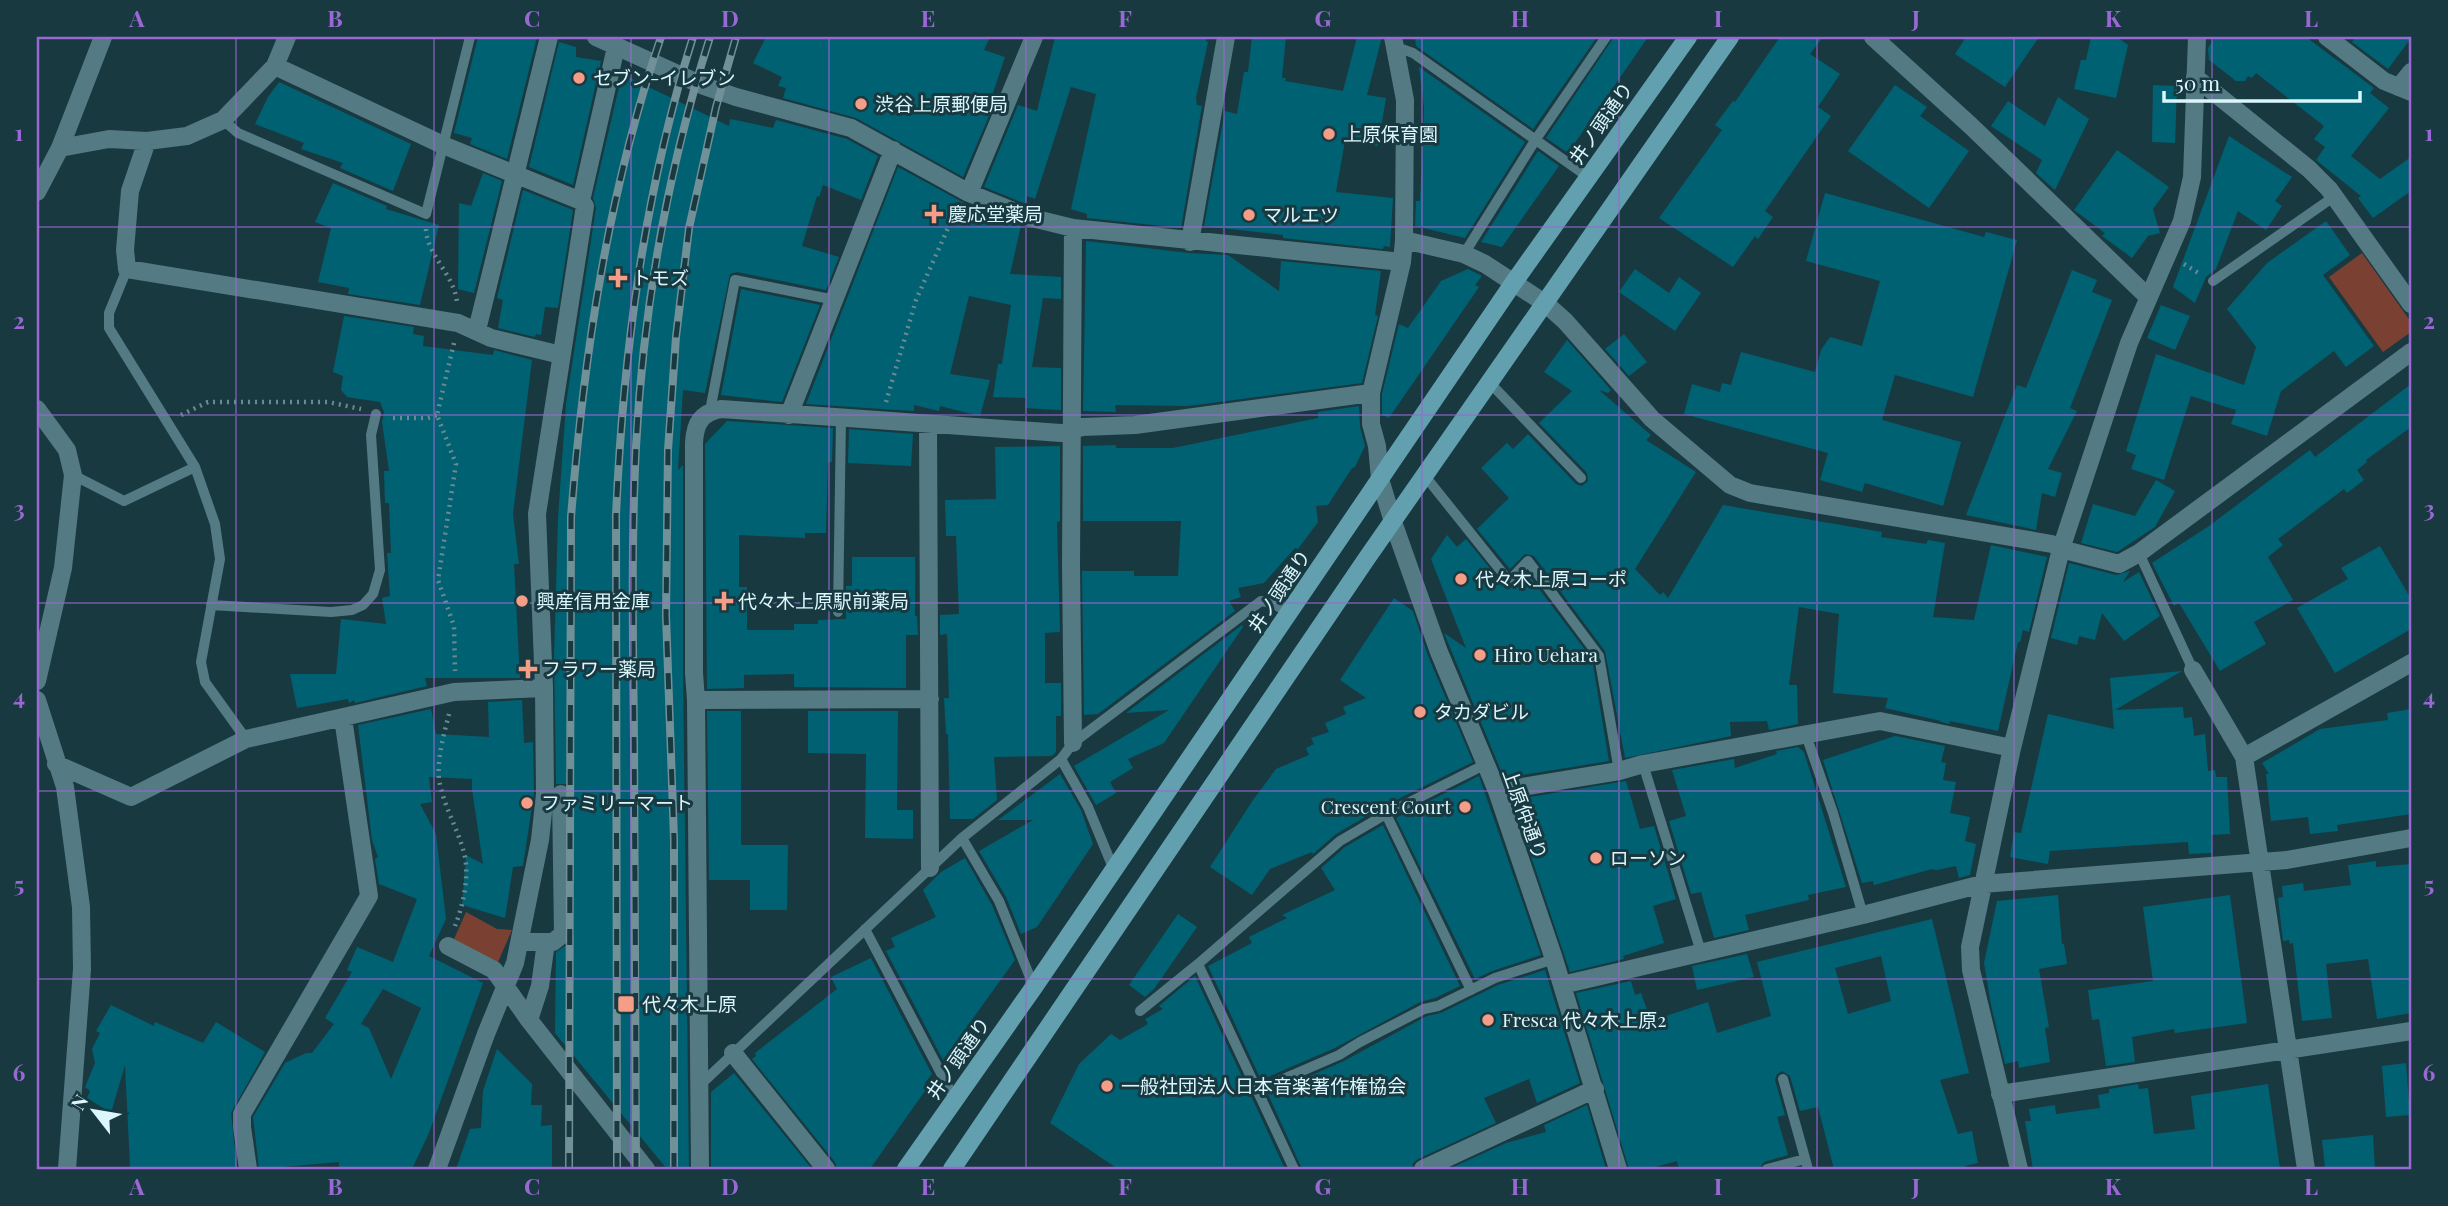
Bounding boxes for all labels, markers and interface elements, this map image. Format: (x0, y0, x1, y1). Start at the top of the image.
text: A (128, 2, 145, 33)
text: B (327, 2, 343, 33)
text: C (524, 2, 540, 33)
text: D (721, 2, 739, 33)
text: E (921, 2, 935, 33)
text: F (1118, 2, 1132, 33)
text: G (1315, 2, 1332, 33)
text: H (1511, 2, 1529, 33)
text: I (1714, 2, 1722, 33)
text: J (1911, 2, 1920, 33)
text: K (2105, 2, 2122, 33)
text: L (2304, 2, 2318, 33)
scale bar (2164, 60, 2360, 104)
place label: セブン-イレブン (593, 64, 735, 90)
text: 50 m (2175, 68, 2221, 96)
marker: セブン-イレブン (571, 70, 587, 86)
street label: 井ノ頭通り (1562, 76, 1638, 169)
place label: 渋谷上原郵便局 (875, 90, 1008, 116)
marker: 渋谷上原郵便局 (853, 96, 869, 112)
text: 1 (15, 116, 24, 147)
text: 1 (2425, 116, 2434, 147)
place label: 上原保育園 (1343, 120, 1438, 146)
marker: 上原保育園 (1321, 126, 1337, 142)
place label: 慶応堂薬局 (948, 200, 1043, 226)
place label: マルエツ (1263, 201, 1339, 227)
marker: 慶応堂薬局 (926, 206, 942, 222)
marker: マルエツ (1241, 207, 1257, 223)
place label: トモズ (632, 264, 689, 290)
marker: トモズ (610, 270, 626, 286)
text: 2 (13, 304, 25, 335)
text: 2 (2423, 304, 2435, 335)
text: 3 (13, 492, 25, 523)
text: 3 (2423, 492, 2435, 523)
street label: 井ノ頭通り (1241, 544, 1316, 637)
place label: 代々木上原コーポ (1475, 565, 1627, 591)
marker: 代々木上原コーポ (1453, 571, 1469, 587)
place label: 興産信用金庫 (536, 587, 650, 613)
place label: 代々木上原駅前薬局 (738, 587, 909, 613)
marker: 興産信用金庫 (514, 593, 530, 609)
marker: 代々木上原駅前薬局 (716, 593, 732, 609)
place label: Hiro Uehara (1494, 641, 1598, 667)
marker: Hiro Uehara (1472, 647, 1488, 663)
place label: フラワー薬局 (542, 655, 656, 681)
marker: フラワー薬局 (520, 661, 536, 677)
text: 4 (13, 680, 25, 711)
text: 4 (2423, 680, 2435, 711)
place label: タカダビル (1434, 698, 1529, 724)
marker: タカダビル (1412, 704, 1428, 720)
street label: 上原仲通り (1497, 765, 1554, 863)
place label: ファミリーマート (541, 789, 693, 815)
place label: Crescent Court (1321, 793, 1451, 819)
marker: ファミリーマート (519, 795, 535, 811)
marker: Crescent Court (1457, 799, 1473, 815)
place label: ローソン (1610, 844, 1686, 870)
marker: ローソン (1588, 850, 1604, 866)
text: 5 (14, 868, 24, 899)
text: 5 (2424, 868, 2434, 899)
place label: 代々木上原 (642, 990, 737, 1016)
marker: 代々木上原 (616, 994, 636, 1014)
place label: Fresca 代々木上原2 (1502, 1006, 1666, 1032)
street label: 井ノ頭通り (919, 1011, 995, 1104)
marker: Fresca 代々木上原2 (1480, 1012, 1496, 1028)
text: 6 (13, 1056, 26, 1087)
text: 6 (2423, 1056, 2436, 1087)
place label: 一般社団法人日本音楽著作権協会 (1121, 1072, 1406, 1098)
north arrow (60, 1076, 130, 1146)
marker: 一般社団法人日本音楽著作権協会 (1099, 1078, 1115, 1094)
text: N (64, 1089, 93, 1114)
text: A (128, 1170, 145, 1201)
text: B (327, 1170, 343, 1201)
text: C (524, 1170, 540, 1201)
text: D (721, 1170, 739, 1201)
text: E (921, 1170, 935, 1201)
text: F (1118, 1170, 1132, 1201)
text: G (1315, 1170, 1332, 1201)
text: H (1511, 1170, 1529, 1201)
text: I (1714, 1170, 1722, 1201)
text: J (1911, 1170, 1920, 1201)
text: K (2105, 1170, 2122, 1201)
text: L (2304, 1170, 2318, 1201)

